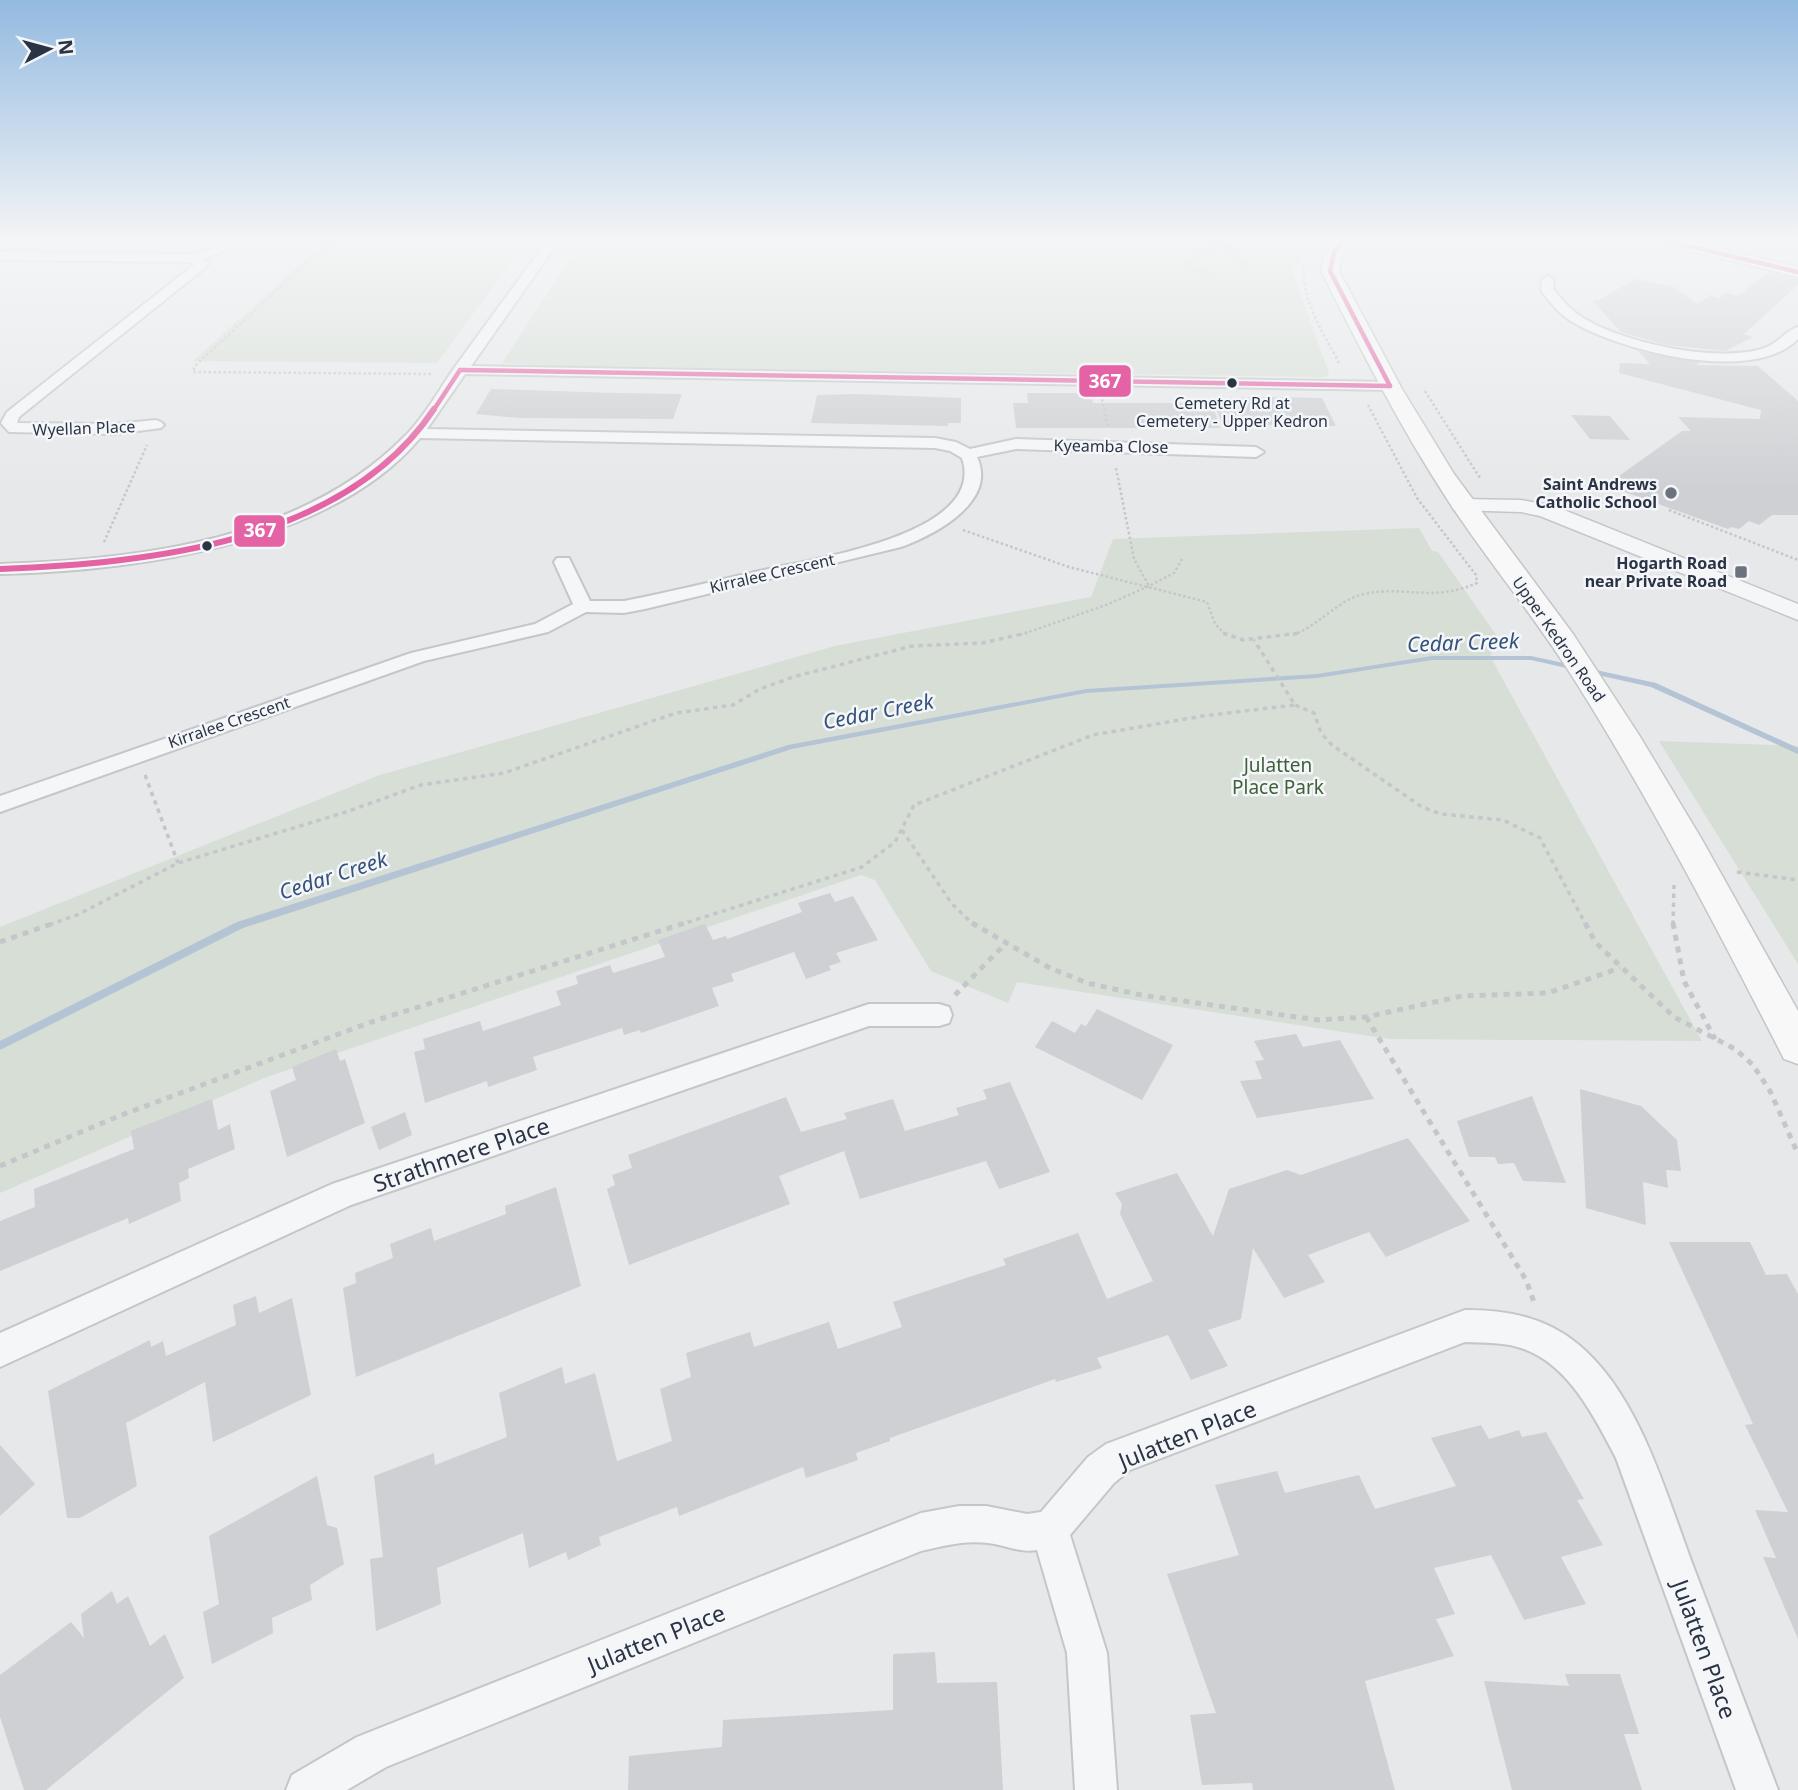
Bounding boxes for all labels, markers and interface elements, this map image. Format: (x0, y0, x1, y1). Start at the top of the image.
north arrow (14, 14, 84, 84)
text: N (52, 38, 80, 56)
line badge: 367 (1078, 364, 1132, 398)
text: 367 (1089, 368, 1121, 394)
marker: Cemetery Rd at Cemetery - Upper Kedron (1225, 376, 1239, 390)
place label: Cemetery Rd at Cemetery - Upper Kedron (1136, 392, 1328, 432)
street label: Wyellan Place (32, 415, 136, 441)
street label: Kyeamba Close (1054, 434, 1168, 458)
place label: Saint Andrews Catholic School (1536, 473, 1657, 513)
marker: Saint Andrews Catholic School (1663, 485, 1679, 501)
line badge: 367 (233, 514, 286, 548)
text: 367 (244, 517, 276, 543)
unlabelled marker (200, 539, 214, 553)
street label: Kirralee Crescent (707, 548, 837, 598)
place label: Hogarth Road near Private Road (1585, 552, 1727, 592)
marker: Hogarth Road near Private Road (1733, 564, 1749, 580)
street label: Upper Kedron Road (1507, 572, 1611, 706)
water label: Cedar Creek (1406, 626, 1521, 658)
water label: Cedar Creek (820, 686, 937, 735)
street label: Kirralee Crescent (165, 691, 293, 753)
park label: Julatten Place Park (1232, 752, 1324, 800)
water label: Cedar Creek (275, 844, 392, 906)
street label: Strathmere Place (369, 1109, 553, 1199)
street label: Julatten Place (1112, 1392, 1261, 1477)
street label: Julatten Place (1664, 1573, 1745, 1723)
street label: Julatten Place (581, 1596, 730, 1681)

